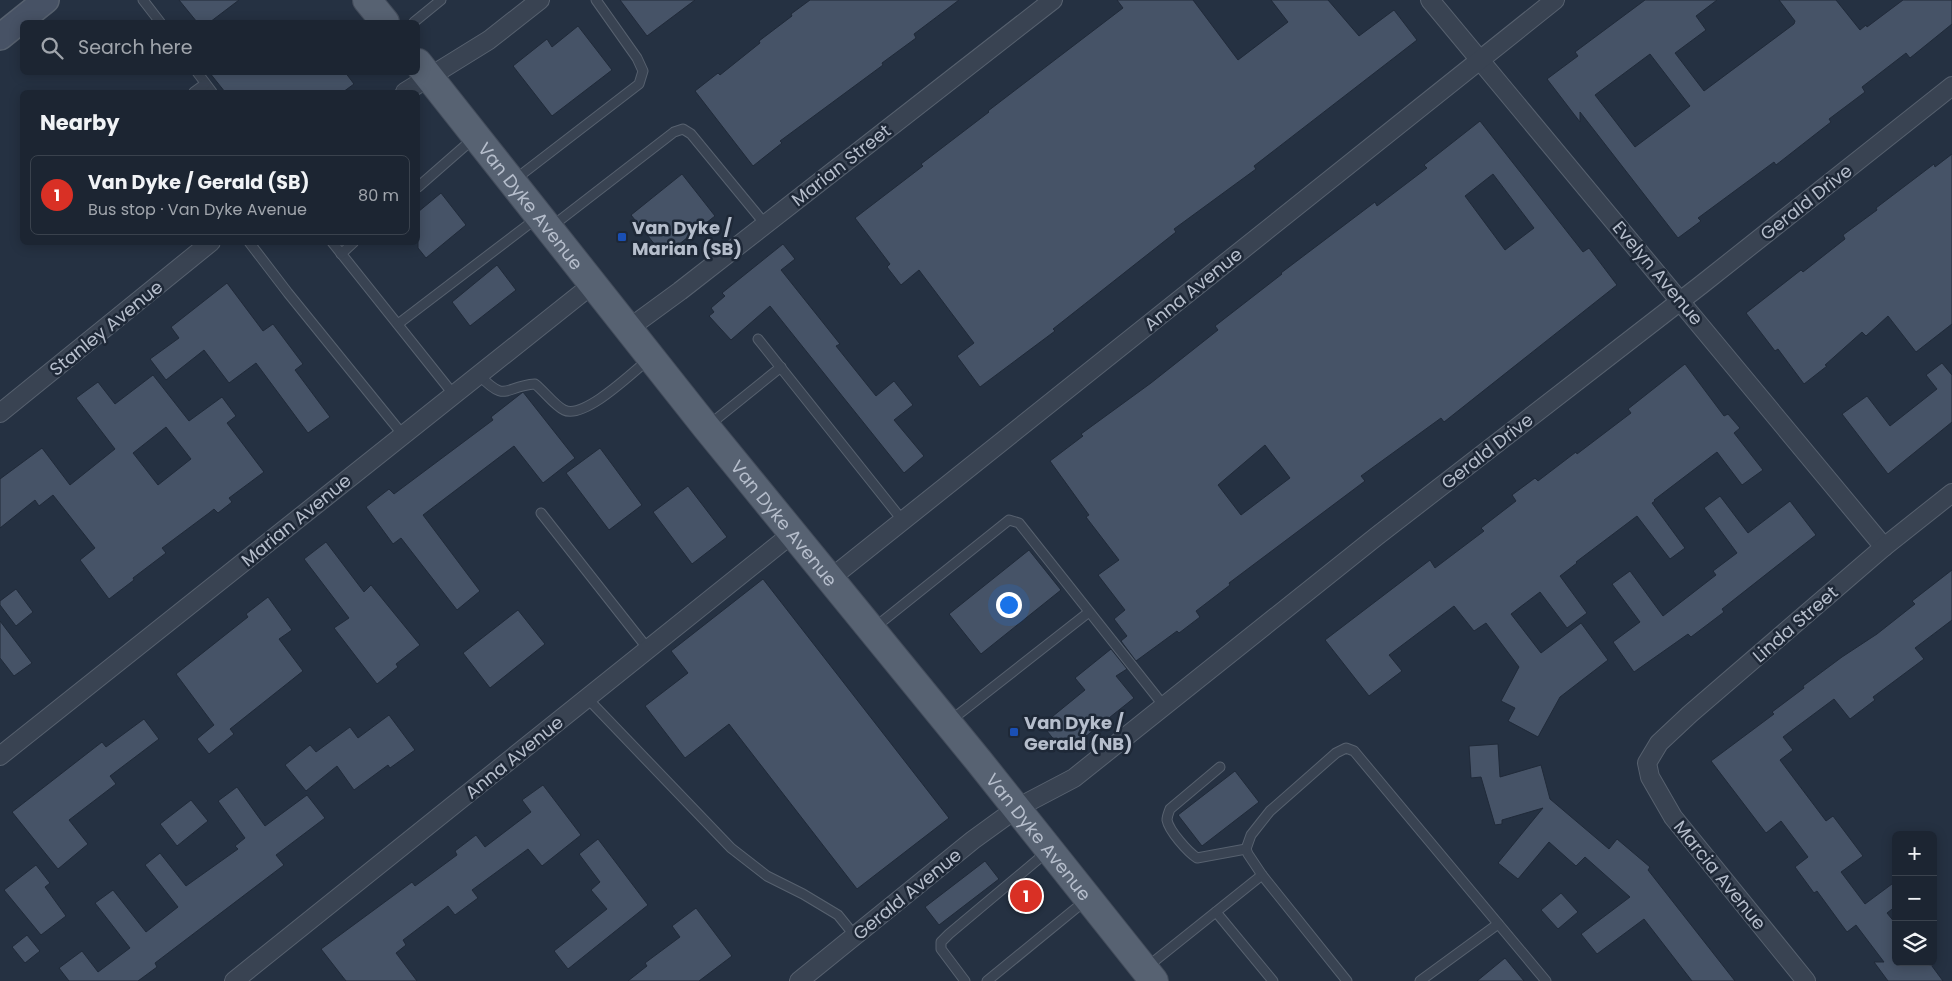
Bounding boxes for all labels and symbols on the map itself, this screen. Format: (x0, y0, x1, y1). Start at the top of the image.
street label: Marian Street (786, 118, 896, 212)
street label: Van Dyke Avenue (473, 137, 589, 275)
street label: Gerald Drive (1755, 158, 1857, 246)
place label: Van Dyke / Marian (SB) (632, 215, 742, 261)
street label: Evelyn Avenue (1607, 216, 1709, 330)
marker: Van Dyke / Marian (SB) (616, 231, 628, 243)
street label: Anna Avenue (1139, 242, 1247, 336)
street label: Stanley Avenue (44, 275, 168, 381)
street label: Gerald Drive (1436, 407, 1538, 495)
street label: Van Dyke Avenue (725, 454, 844, 591)
street label: Marian Avenue (236, 468, 356, 572)
street label: Linda Street (1747, 580, 1843, 668)
your location (996, 592, 1022, 618)
street label: Anna Avenue (460, 710, 568, 804)
place label: Van Dyke / Gerald (NB) (1024, 710, 1133, 756)
marker: Van Dyke / Gerald (NB) (1008, 726, 1020, 738)
street label: Van Dyke Avenue (980, 768, 1097, 906)
street label: Marcia Avenue (1668, 815, 1772, 935)
street label: Gerald Avenue (847, 842, 967, 946)
pin: 1 (1010, 877, 1042, 915)

